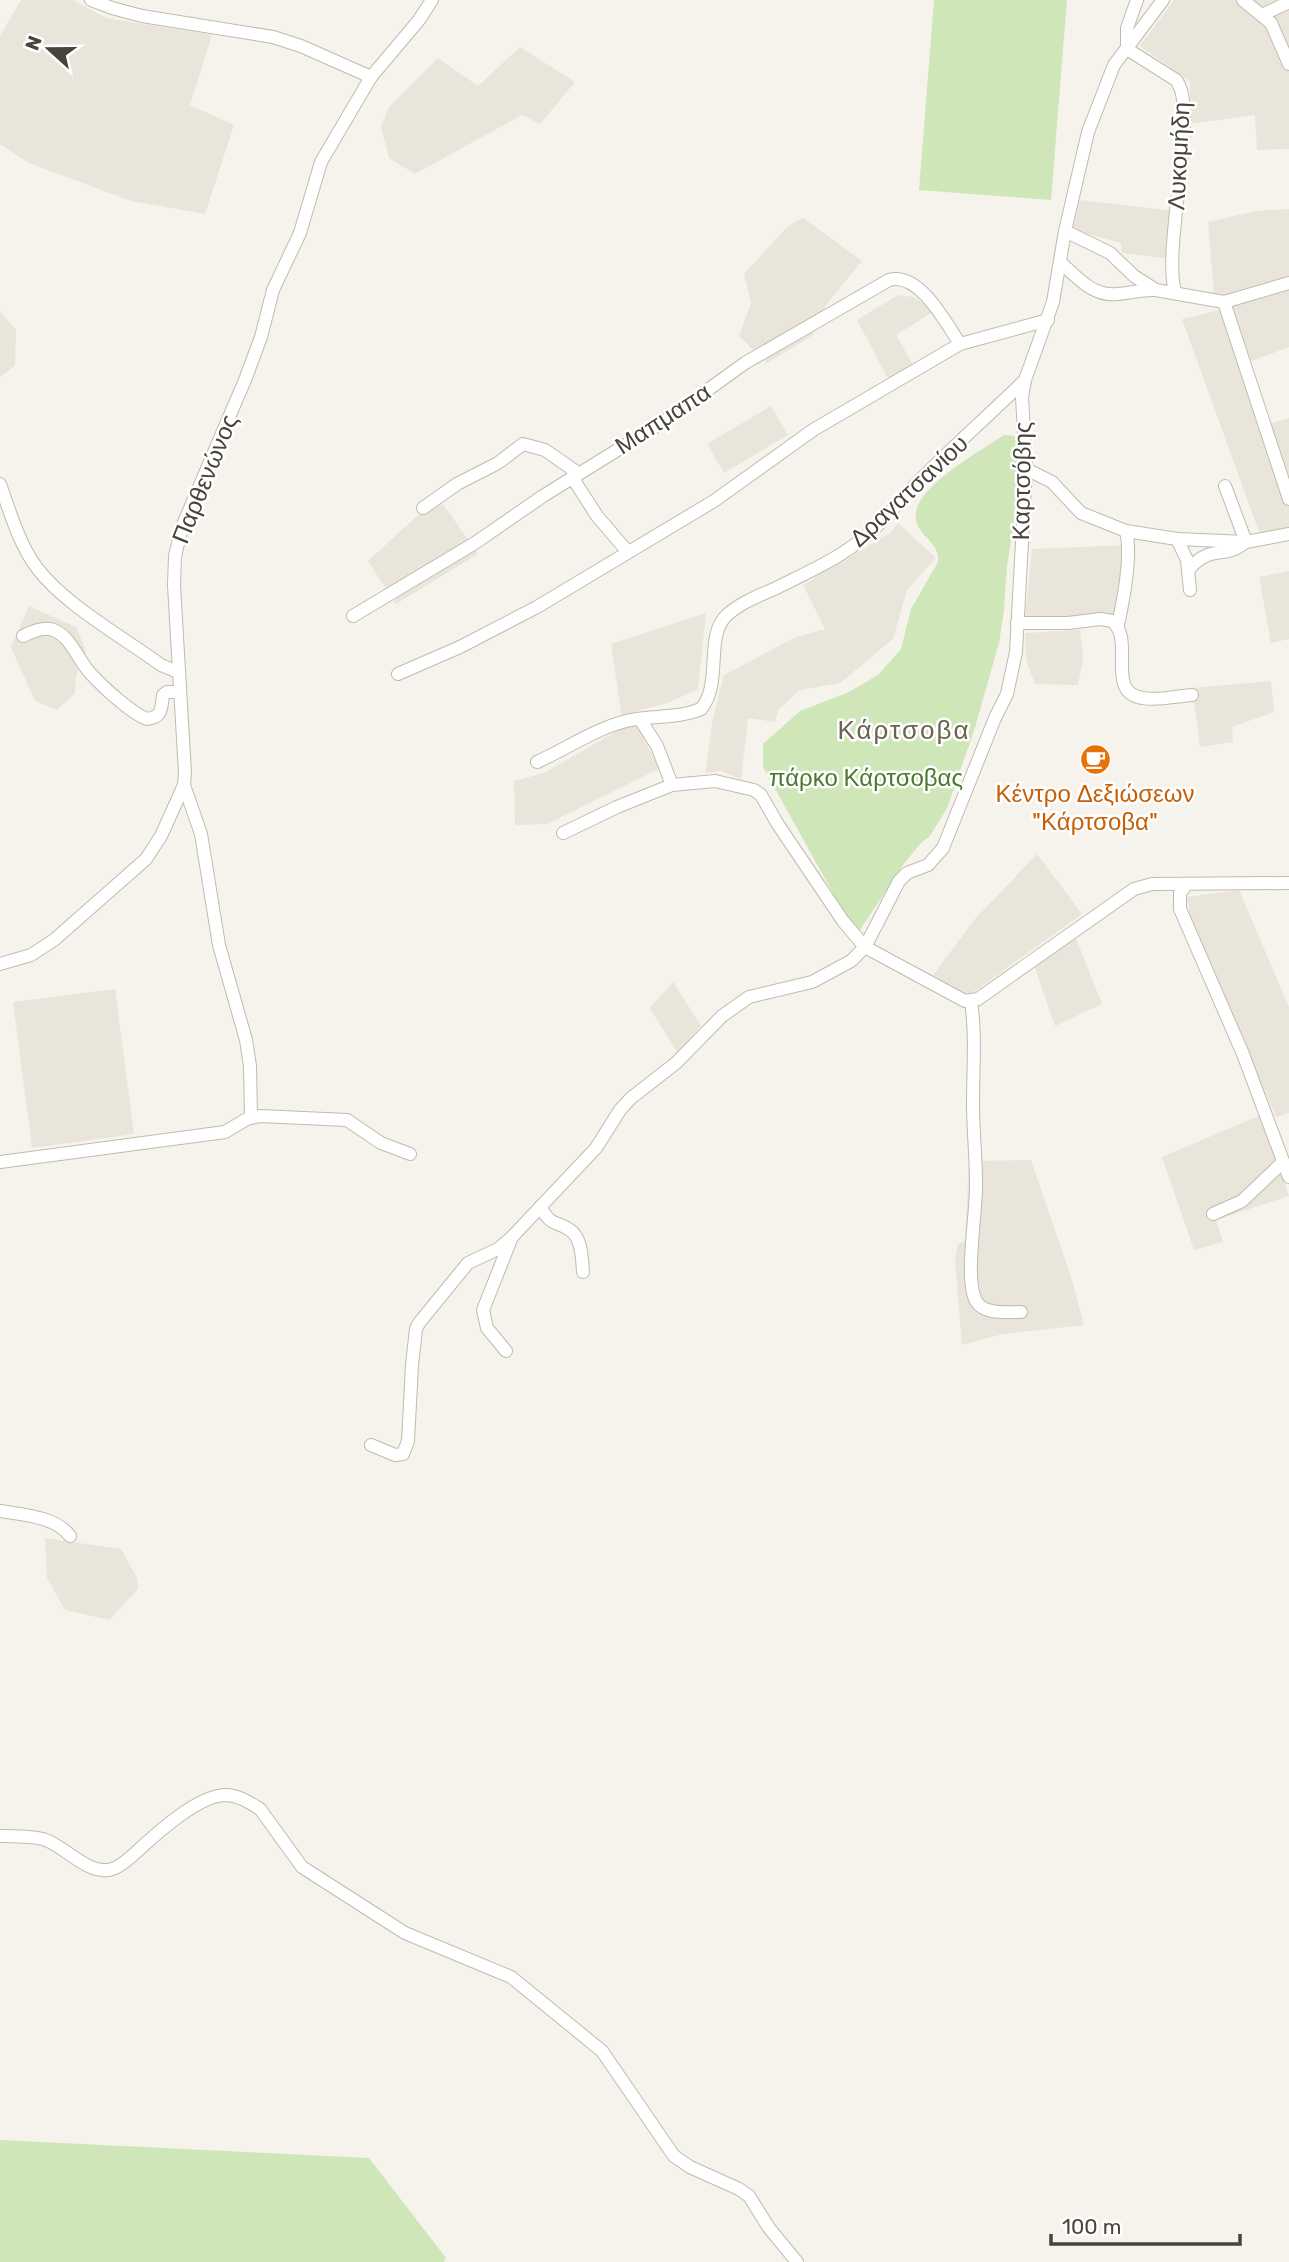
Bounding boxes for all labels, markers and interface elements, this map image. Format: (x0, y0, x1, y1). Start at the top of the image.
north arrow (14, 14, 84, 84)
text: N (20, 33, 47, 54)
street label: Λυκομήδη (1162, 101, 1196, 211)
street label: Μαπμαπα (610, 378, 716, 460)
street label: Παρθενώνος (166, 410, 244, 548)
street label: Καρτσόβης (1007, 421, 1037, 541)
street label: Δραγατσανίου (844, 429, 974, 553)
district label: Κάρτσοβα (838, 715, 970, 746)
cafe icon: Κέντρο Δεξιώσεων "Κάρτσοβα" (1078, 743, 1112, 777)
park label: πάρκο Κάρτσοβας (769, 764, 963, 792)
place label: Κέντρο Δεξιώσεων "Κάρτσοβα" (996, 780, 1194, 836)
scale bar (1051, 2202, 1240, 2246)
text: 100 m (1062, 2214, 1121, 2239)

